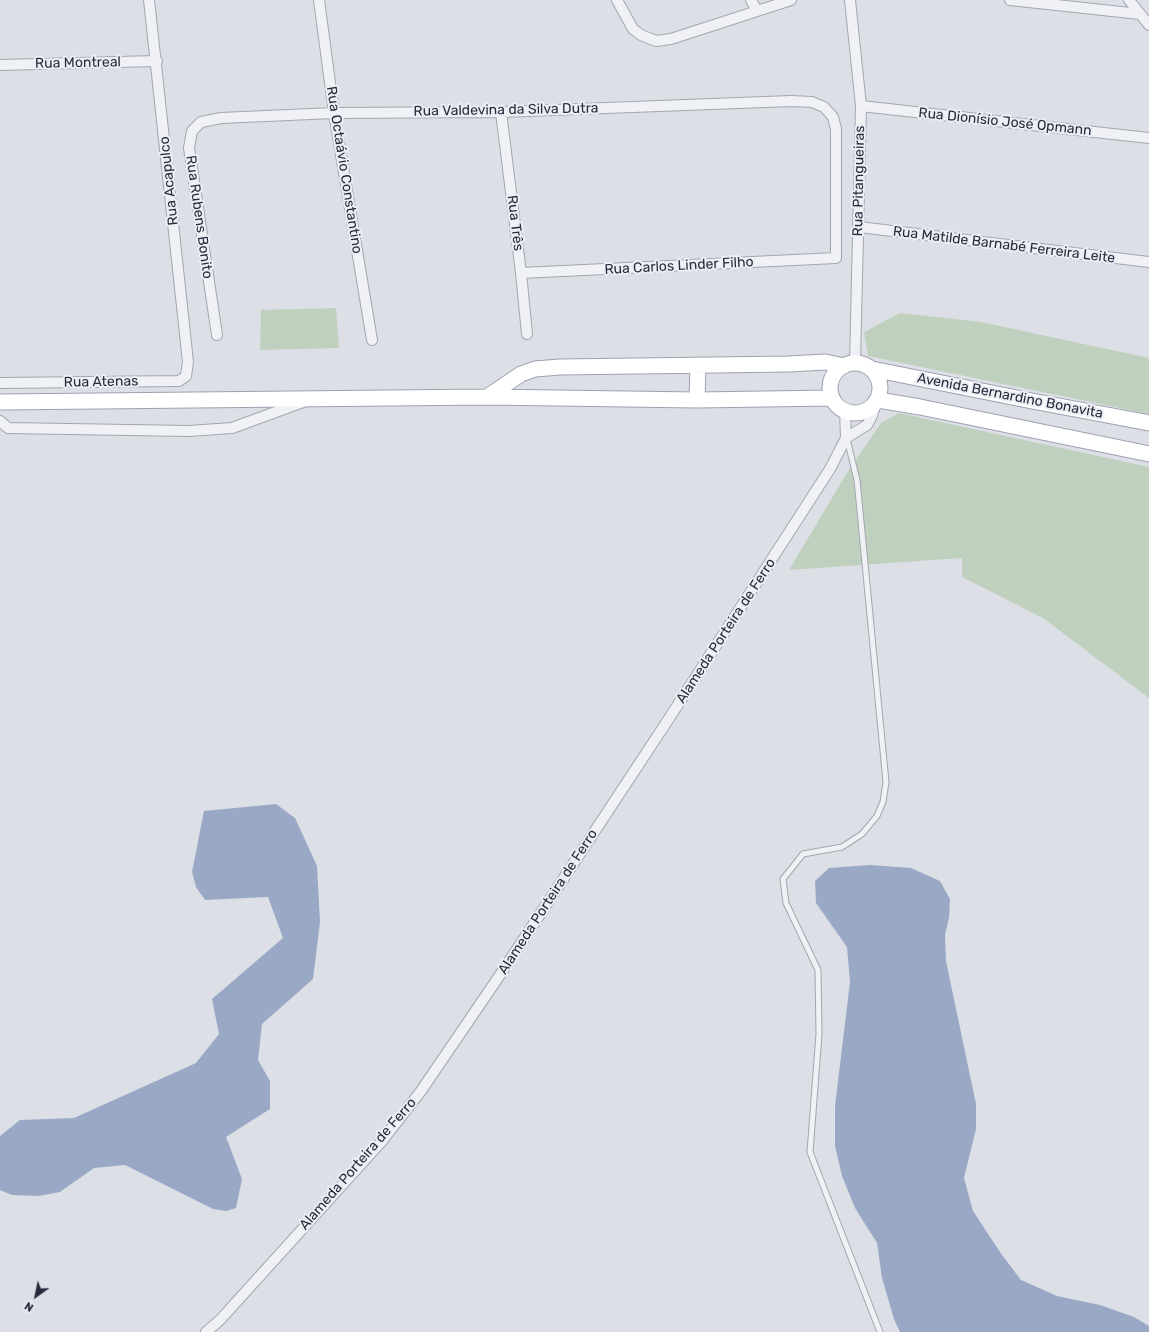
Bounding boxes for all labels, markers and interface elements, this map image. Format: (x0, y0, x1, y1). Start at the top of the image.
street label: Rua Montreal (35, 54, 121, 72)
street label: Rua Octaávio Constantino (322, 85, 366, 255)
street label: Rua Valdevina da Silva Dutra (413, 100, 599, 120)
street label: Rua Dionísio José Opmann (918, 105, 1092, 139)
street label: Rua Pitangueiras (850, 125, 868, 237)
street label: Rua Acapulco (156, 136, 182, 226)
street label: Rua Rubens Bonito (182, 154, 216, 280)
street label: Rua Três (503, 194, 527, 252)
street label: Rua Matilde Barnabé Ferreira Leite (892, 223, 1116, 267)
street label: Rua Carlos Linder Filho (604, 254, 754, 278)
street label: Avenida Bernardino Bonavita (916, 370, 1104, 422)
street label: Rua Atenas (64, 373, 138, 391)
street label: Alameda Porteira de Ferro (673, 555, 779, 707)
street label: Alameda Porteira de Ferro (495, 826, 601, 978)
street label: Alameda Porteira de Ferro (296, 1094, 420, 1234)
north arrow (16, 1276, 56, 1316)
text: N (22, 1299, 36, 1314)

